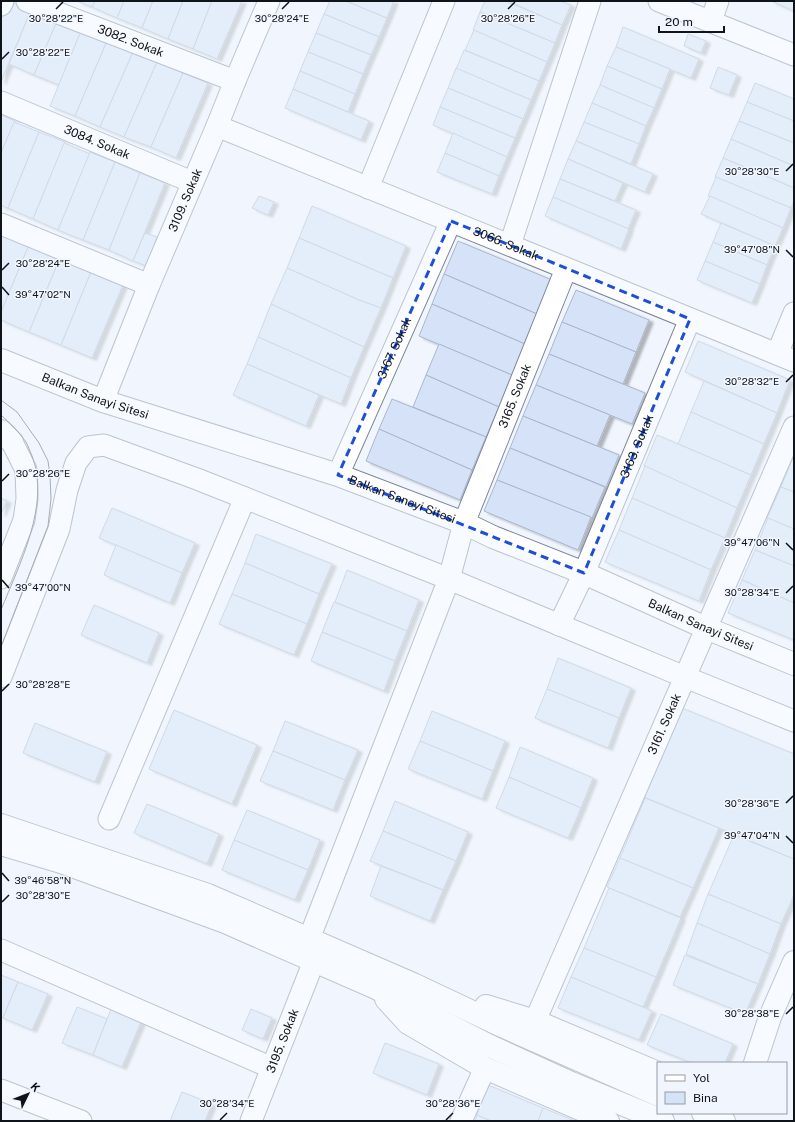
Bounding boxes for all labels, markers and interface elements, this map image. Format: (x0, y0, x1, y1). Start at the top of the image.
scale bar (659, 8, 724, 34)
text: 30°28'22"E (29, 12, 83, 24)
text: 30°28'24"E (255, 12, 309, 24)
text: 30°28'26"E (481, 12, 535, 24)
text: 20 m (665, 15, 693, 29)
street label: 3082. Sokak (95, 22, 166, 60)
text: 30°28'22"E (16, 46, 70, 58)
street label: 3084. Sokak (62, 122, 132, 162)
text: 30°28'30"E (725, 165, 779, 177)
street label: 3109. Sokak (166, 166, 205, 234)
street label: 3066. Sokak (471, 224, 541, 263)
text: 39°47'08"N (724, 243, 780, 255)
text: 30°28'24"E (16, 257, 70, 269)
text: 39°47'02"N (15, 288, 71, 300)
street label: 3167. Sokak (375, 315, 414, 381)
street label: 3165. Sokak (496, 362, 534, 430)
street label: Balkan Sanayi Sitesi (40, 370, 151, 422)
text: 30°28'32"E (725, 375, 779, 387)
street label: 3163. Sokak (617, 412, 656, 480)
text: 30°28'26"E (16, 467, 70, 479)
street label: Balkan Sanayi Sitesi (347, 473, 458, 526)
text: 39°47'06"N (724, 536, 780, 548)
text: 39°47'00"N (15, 581, 71, 593)
text: 30°28'34"E (725, 586, 779, 598)
street label: Balkan Sanayi Sitesi (646, 596, 755, 654)
text: 30°28'28"E (16, 678, 70, 690)
street label: 3161. Sokak (645, 691, 684, 757)
text: 30°28'36"E (725, 797, 779, 809)
text: 39°47'04"N (724, 829, 780, 841)
text: 39°46'58"N (15, 874, 71, 886)
text: 30°28'30"E (16, 889, 70, 901)
street label: 3195. Sokak (264, 1007, 302, 1075)
text: 30°28'38"E (724, 1007, 780, 1019)
legend (657, 1062, 787, 1114)
text: Yol (693, 1071, 710, 1085)
north arrow (8, 1074, 48, 1114)
text: K (28, 1080, 42, 1094)
text: Bina (693, 1091, 718, 1105)
text: 30°28'34"E (200, 1097, 254, 1109)
text: 30°28'36"E (426, 1097, 480, 1109)

